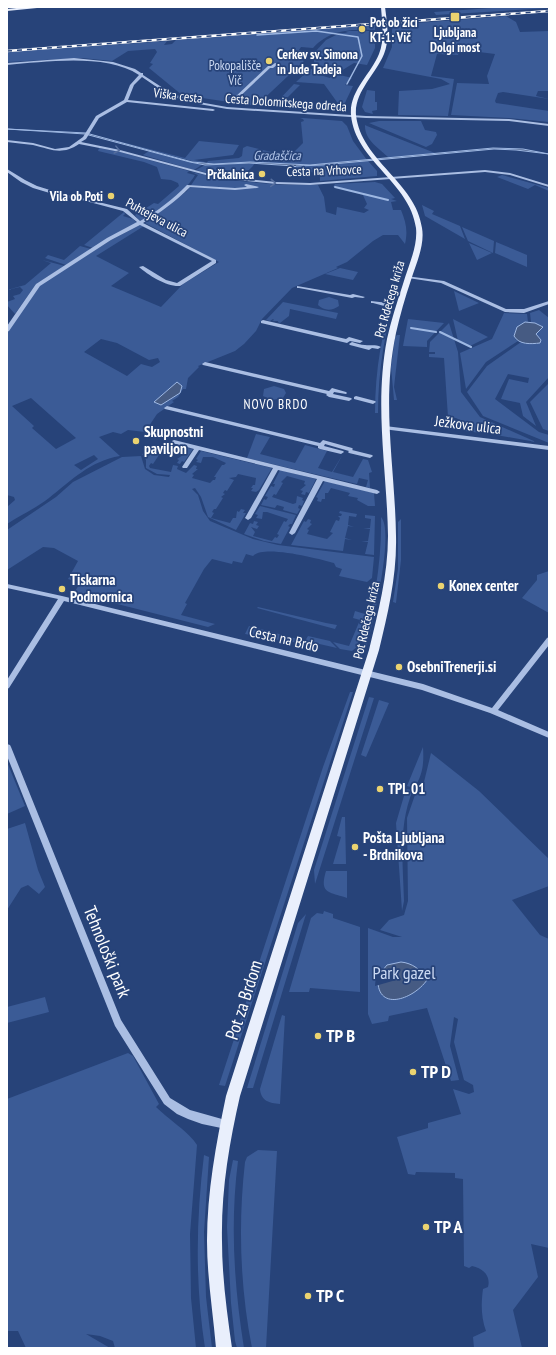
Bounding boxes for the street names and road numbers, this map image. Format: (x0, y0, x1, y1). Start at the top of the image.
street label: Viška cesta (152, 84, 203, 107)
street label: Cesta Dolomitskega odreda (225, 90, 347, 115)
street label: Cesta na Vrhovce (286, 161, 362, 180)
street label: Puhtejeva ulica (123, 194, 191, 241)
street label: Pot Rdečega križa (370, 259, 409, 340)
street label: Ježkova ulica (433, 411, 502, 438)
street label: Pot Rdečega križa (349, 580, 384, 661)
street label: Cesta na Brdo (247, 621, 321, 656)
street label: Tehnološki park (79, 903, 136, 1001)
street label: Pot za Brdom (220, 957, 267, 1043)

